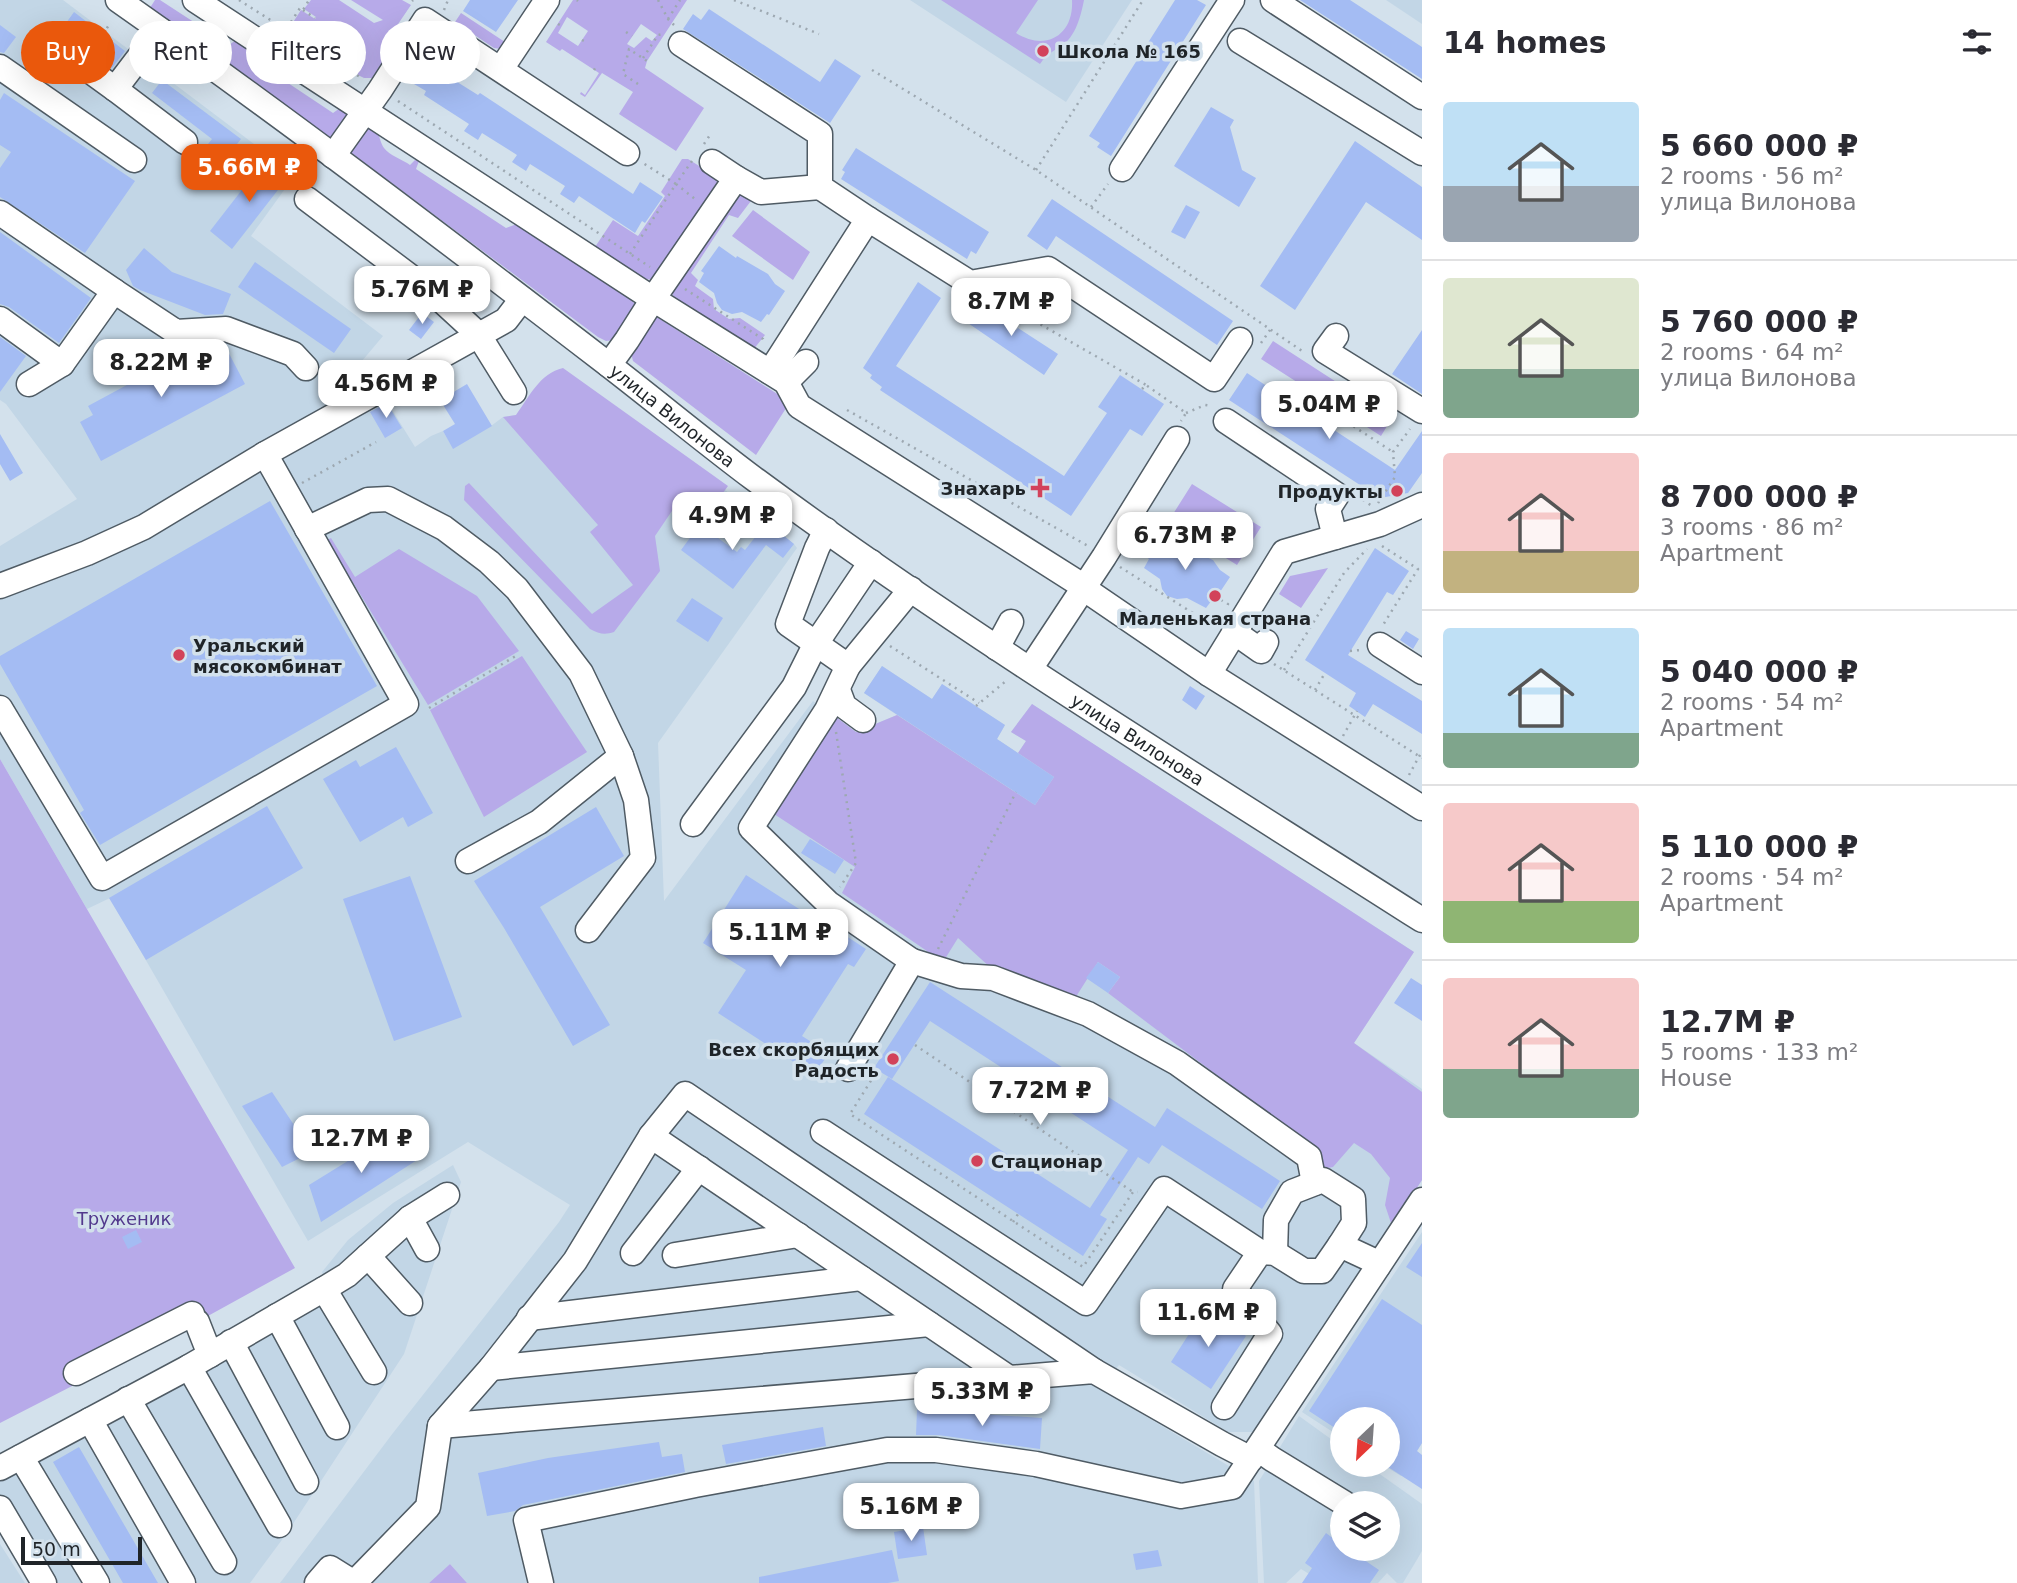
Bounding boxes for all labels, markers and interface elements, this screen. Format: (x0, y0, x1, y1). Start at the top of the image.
chip: Buy (21, 21, 115, 84)
chip: Rent (129, 21, 232, 84)
chip: Filters (246, 21, 366, 84)
chip: New (380, 21, 480, 84)
icon: filters (1958, 23, 1996, 61)
text: 14 homes (1443, 25, 1607, 60)
place label: Школа № 165 (1057, 41, 1201, 62)
marker: Школа № 165 (1035, 43, 1051, 59)
text: 5 660 000 ₽ (1660, 128, 1858, 163)
icon: home (1499, 130, 1583, 214)
pin: 5.66M ₽ (184, 144, 314, 204)
text: 5.66M ₽ (197, 154, 301, 180)
text: 2 rooms · 56 m² (1660, 163, 1844, 189)
text: улица Вилонова (1660, 189, 1857, 215)
pin: 5.76M ₽ (357, 266, 487, 326)
text: 5.76M ₽ (370, 276, 474, 302)
pin: 8.7M ₽ (954, 278, 1068, 338)
text: 8.7M ₽ (967, 288, 1055, 314)
text: 5 760 000 ₽ (1660, 304, 1858, 339)
icon: home (1499, 306, 1583, 390)
text: 2 rooms · 64 m² (1660, 339, 1844, 365)
pin: 8.22M ₽ (96, 340, 226, 399)
text: 8.22M ₽ (109, 349, 213, 375)
street label: улица Вилонова (606, 359, 740, 471)
pin: 4.56M ₽ (321, 360, 451, 420)
text: улица Вилонова (1660, 365, 1857, 391)
text: 4.56M ₽ (334, 370, 438, 396)
pin: 5.04M ₽ (1264, 382, 1394, 441)
text: 5.04M ₽ (1277, 391, 1381, 417)
place label: Знахарь (941, 478, 1026, 499)
text: 8 700 000 ₽ (1660, 479, 1858, 514)
marker: Знахарь (1032, 480, 1048, 496)
place label: Продукты (1277, 481, 1383, 502)
icon: home (1499, 481, 1583, 565)
marker: Продукты (1389, 483, 1405, 499)
pin: 4.9M ₽ (675, 492, 789, 552)
text: 4.9M ₽ (688, 502, 776, 528)
pin: 6.73M ₽ (1120, 512, 1250, 572)
text: 3 rooms · 86 m² (1660, 514, 1844, 540)
text: 6.73M ₽ (1133, 522, 1237, 548)
text: Apartment (1660, 540, 1783, 566)
marker: Маленькая страна (1207, 588, 1223, 604)
place label: Маленькая страна (1119, 608, 1311, 629)
place label: Уральский мясокомбинат (193, 635, 342, 677)
marker: Уральский мясокомбинат (171, 647, 187, 663)
text: 5 040 000 ₽ (1660, 654, 1858, 689)
icon: home (1499, 656, 1583, 740)
street label: улица Вилонова (1067, 689, 1208, 790)
text: 2 rooms · 54 m² (1660, 689, 1844, 715)
text: Apartment (1660, 715, 1783, 741)
text: 5 110 000 ₽ (1660, 829, 1858, 864)
icon: home (1499, 831, 1583, 915)
text: 2 rooms · 54 m² (1660, 864, 1844, 890)
text: Apartment (1660, 890, 1783, 916)
pin: 5.11M ₽ (715, 909, 845, 969)
text: 5.11M ₽ (728, 919, 832, 945)
text: 12.7M ₽ (1660, 1004, 1795, 1039)
icon: home (1499, 1006, 1583, 1090)
place label: Всех скорбящих Радость (708, 1039, 879, 1081)
text: 5 rooms · 133 m² (1660, 1039, 1858, 1065)
marker: Всех скорбящих Радость (885, 1051, 901, 1067)
text: House (1660, 1065, 1732, 1091)
pin: 7.72M ₽ (975, 1068, 1105, 1127)
text: 7.72M ₽ (988, 1077, 1092, 1103)
pin: 12.7M ₽ (296, 1116, 426, 1175)
text: 12.7M ₽ (309, 1125, 413, 1151)
place label: Стационар (991, 1151, 1103, 1172)
marker: Стационар (969, 1153, 985, 1169)
park label: Труженик (76, 1208, 171, 1229)
pin: 11.6M ₽ (1143, 1290, 1273, 1349)
text: 11.6M ₽ (1156, 1299, 1260, 1325)
pin: 5.33M ₽ (917, 1368, 1047, 1428)
text: 5.33M ₽ (930, 1378, 1034, 1404)
north arrow (1330, 1407, 1400, 1477)
map controls (1330, 1407, 1400, 1561)
pin: 5.16M ₽ (846, 1484, 976, 1543)
button: layers (1330, 1491, 1400, 1561)
text: 5.16M ₽ (859, 1493, 963, 1519)
scale bar (21, 1534, 142, 1566)
text: 50 m (32, 1538, 81, 1560)

